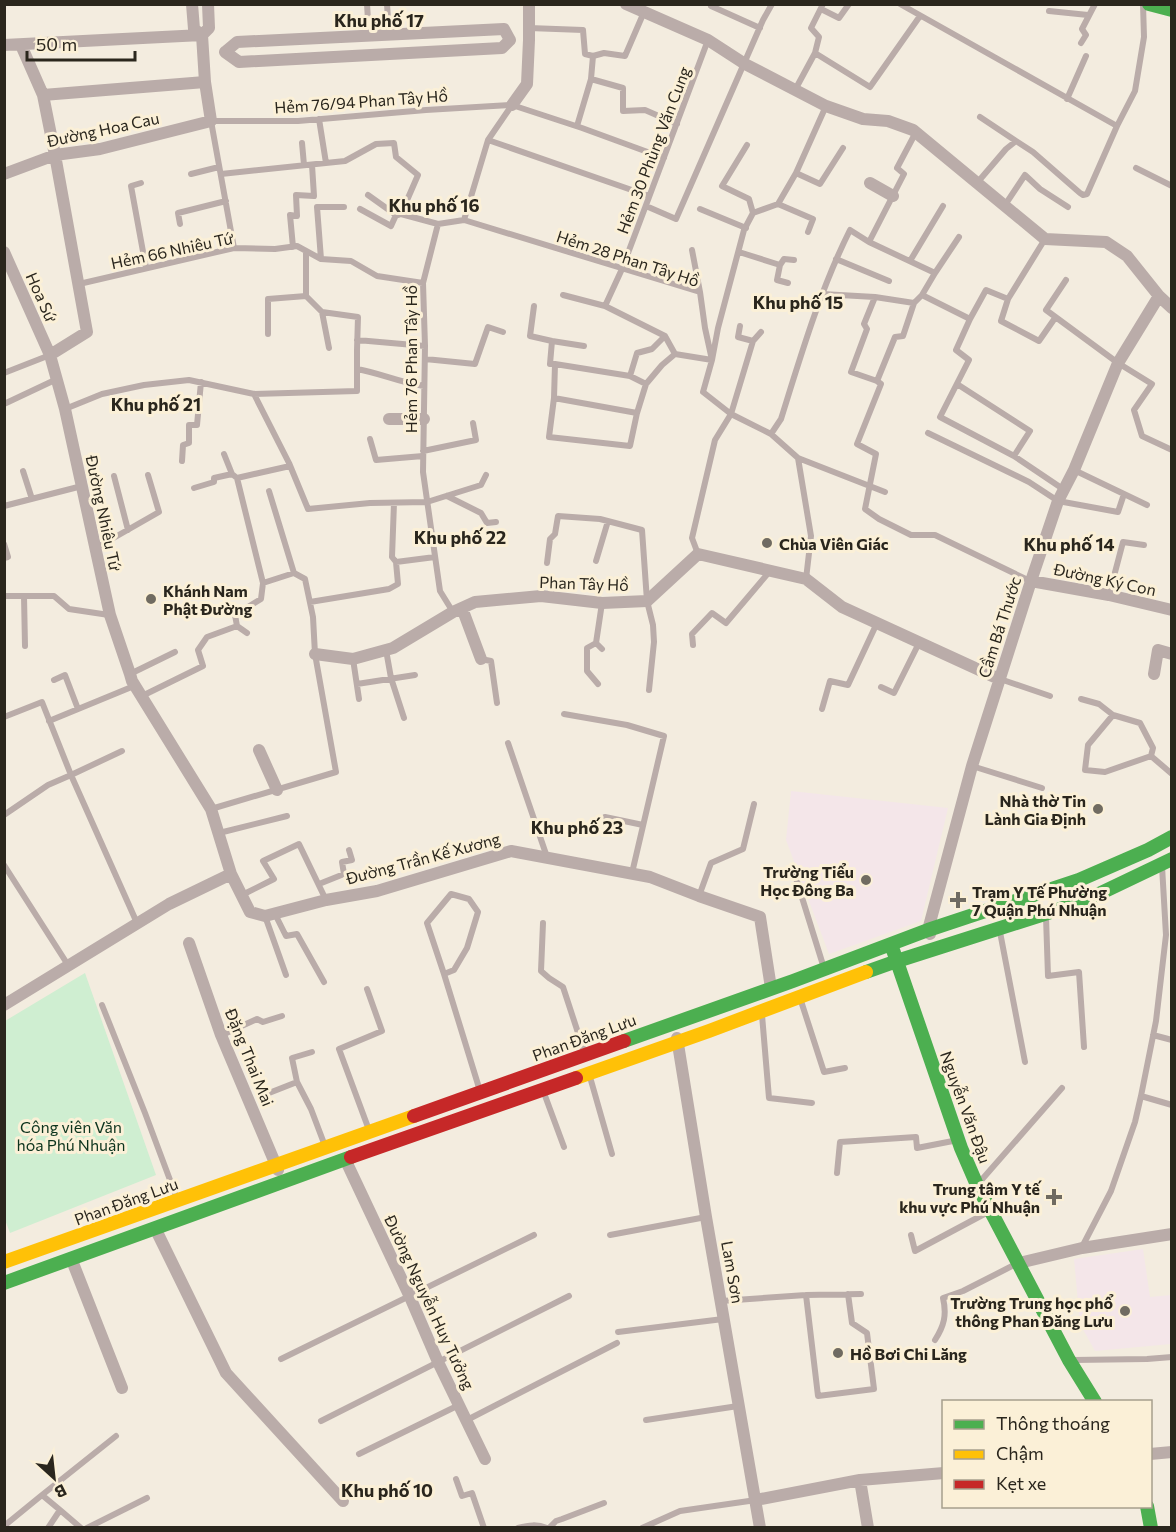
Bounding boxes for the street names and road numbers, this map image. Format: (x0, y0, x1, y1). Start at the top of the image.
street label: Hẻm 30 Phùng Văn Cung (612, 63, 694, 236)
street label: Hẻm 76/94 Phan Tây Hồ (274, 85, 448, 117)
street label: Đường Hoa Cau (44, 108, 161, 150)
street label: Hẻm 28 Phan Tây Hồ (554, 226, 702, 290)
street label: Hẻm 66 Nhiêu Tứ (109, 228, 236, 272)
street label: Hoa Sứ (23, 269, 62, 326)
street label: Hẻm 76 Phan Tây Hồ (401, 285, 420, 433)
street label: Đường Nhiêu Tứ (82, 452, 126, 573)
street label: Đường Ký Con (1051, 559, 1158, 599)
street label: Phan Tây Hồ (539, 572, 629, 594)
street label: Cầm Bá Thước (974, 574, 1024, 680)
street label: Đường Trần Kế Xương (343, 828, 503, 888)
street label: Đặng Thai Mai (221, 1004, 278, 1109)
street label: Phan Đăng Lưu (529, 1009, 639, 1065)
street label: Nguyễn Văn Đậu (937, 1048, 995, 1166)
street label: Phan Đăng Lưu (71, 1173, 181, 1229)
street label: Đường Nguyễn Huy Tưởng (381, 1211, 479, 1393)
street label: Lam Sơn (718, 1239, 748, 1305)

